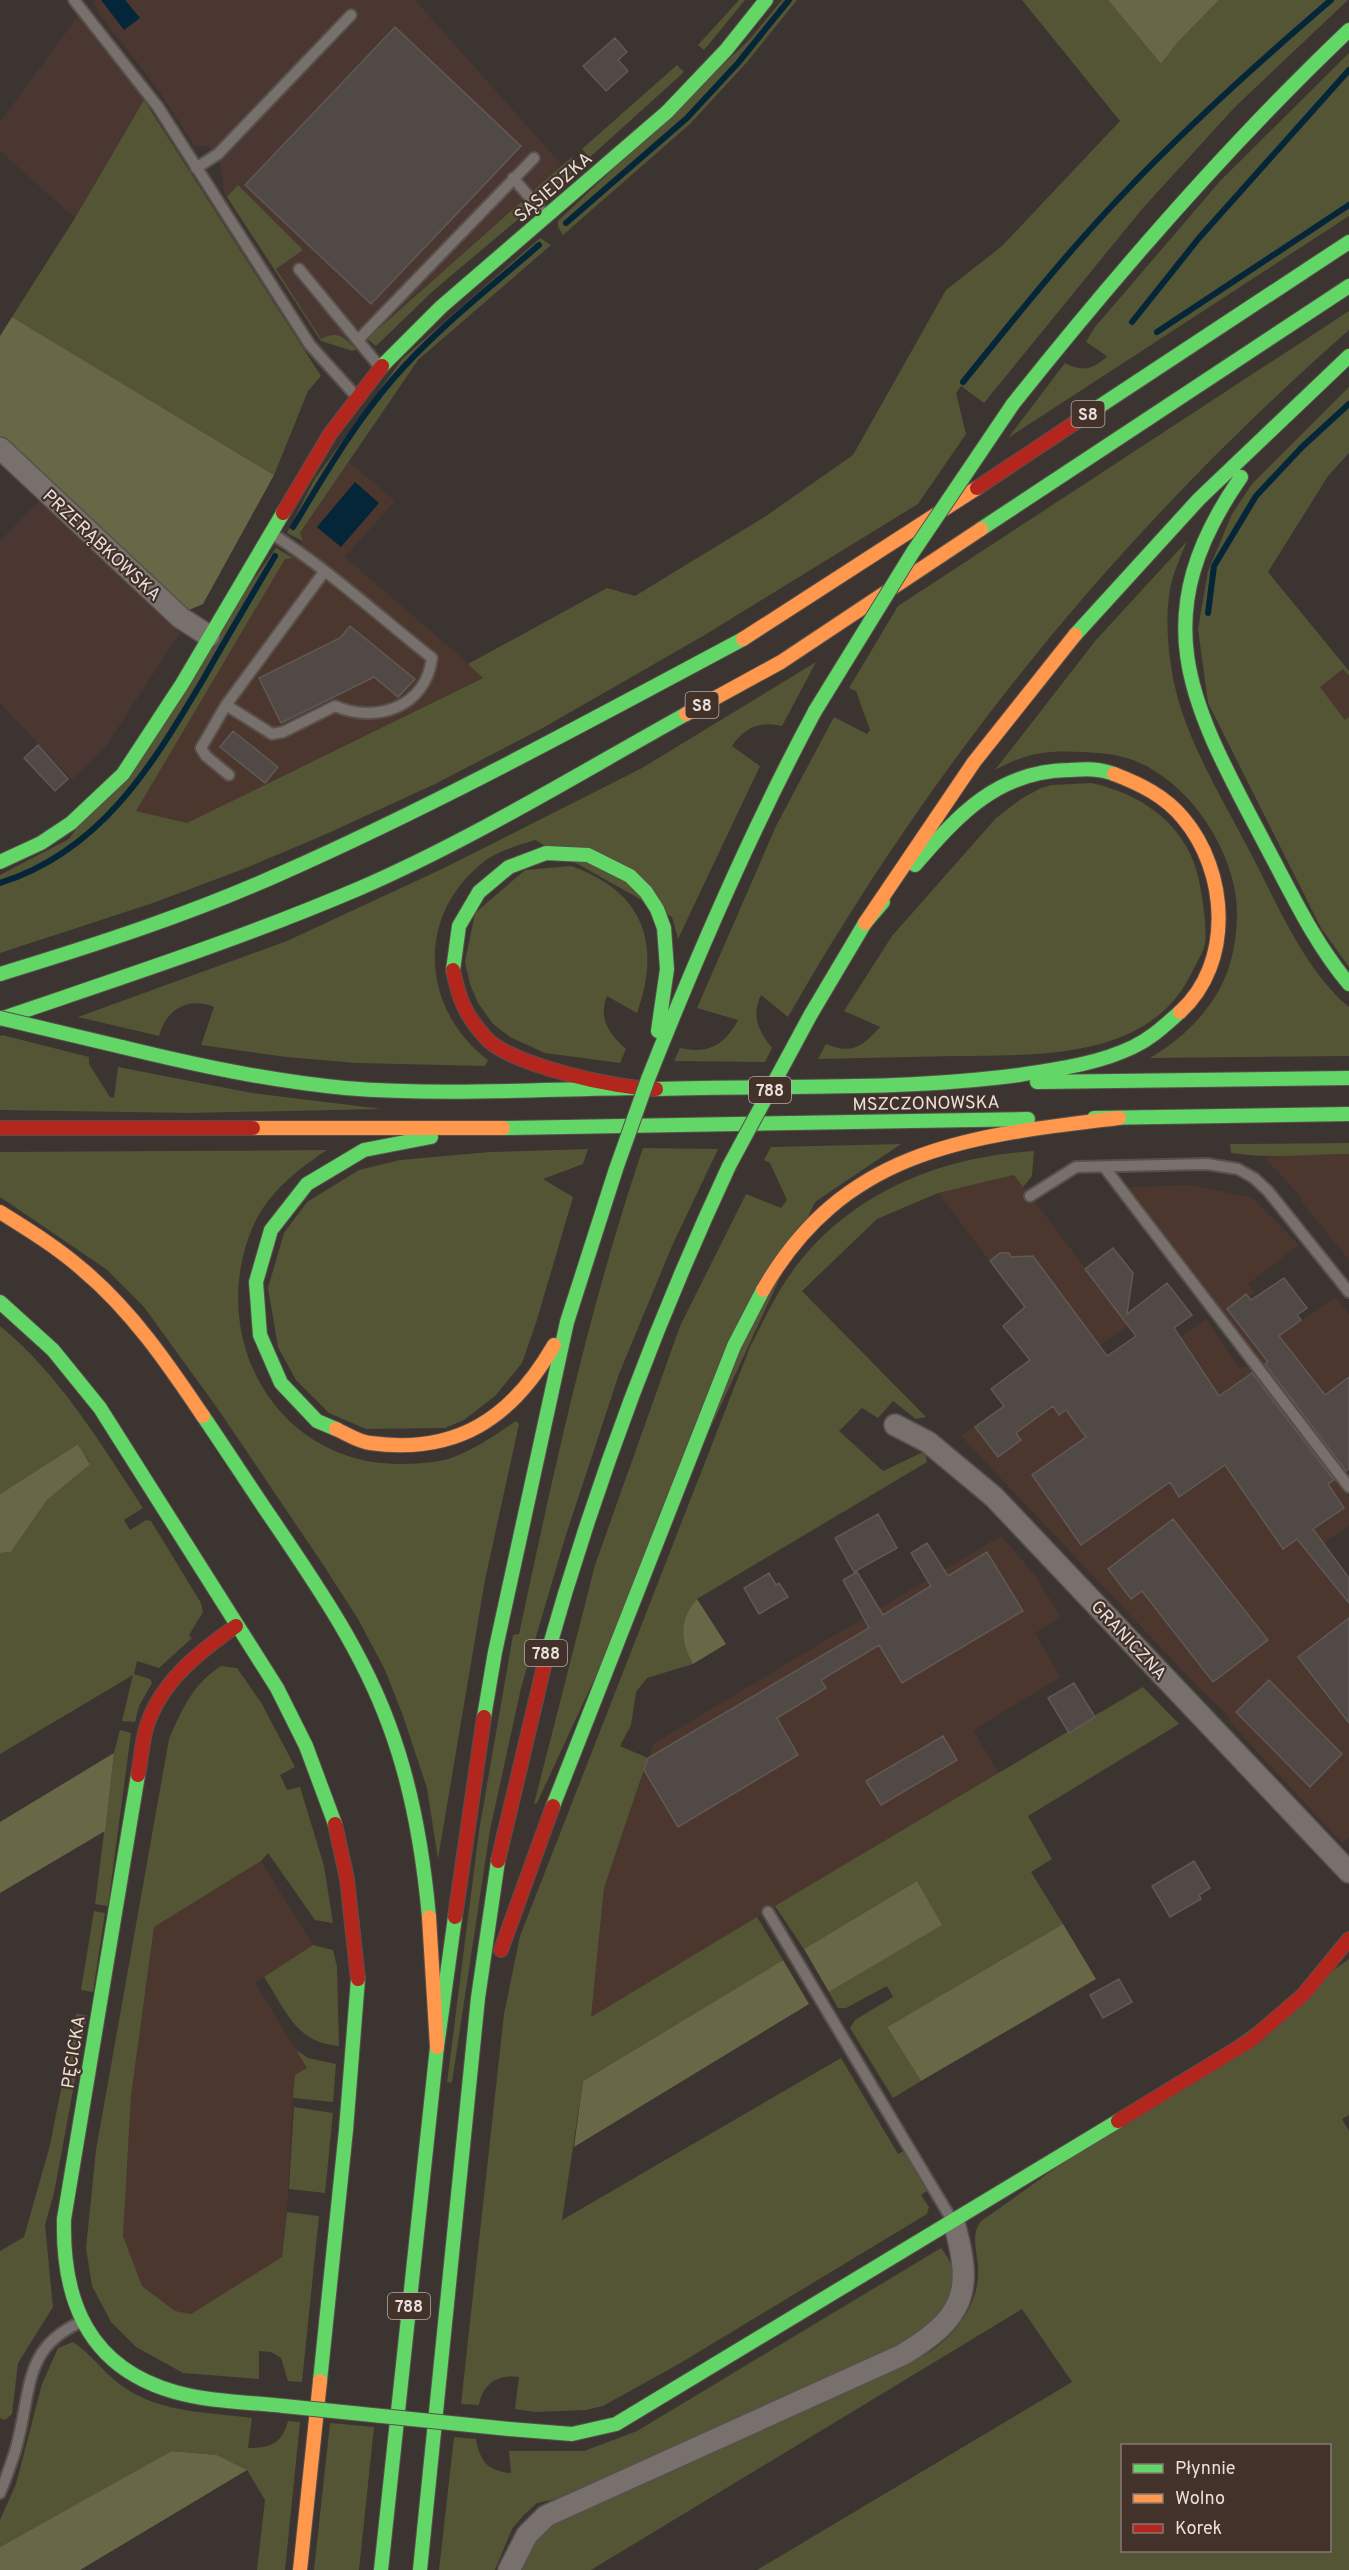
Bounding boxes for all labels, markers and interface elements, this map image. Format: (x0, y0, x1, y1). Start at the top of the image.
street label: SĄSIEDZKA (510, 148, 598, 228)
road number: S8 (1072, 401, 1104, 427)
street label: PRZERĄBKOWSKA (37, 485, 165, 607)
road number: S8 (686, 692, 718, 718)
road number: 788 (749, 1077, 791, 1103)
street label: MSZCZONOWSKA (852, 1092, 1000, 1117)
street label: GRANICZNA (1085, 1596, 1171, 1686)
road number: 788 (525, 1640, 567, 1666)
street label: PĘCICKA (57, 2014, 92, 2090)
road number: 788 (388, 2293, 430, 2319)
legend (1121, 2444, 1331, 2552)
text: Płynnie (1175, 2458, 1236, 2481)
text: Wolno (1175, 2488, 1225, 2511)
text: Korek (1175, 2518, 1222, 2541)

